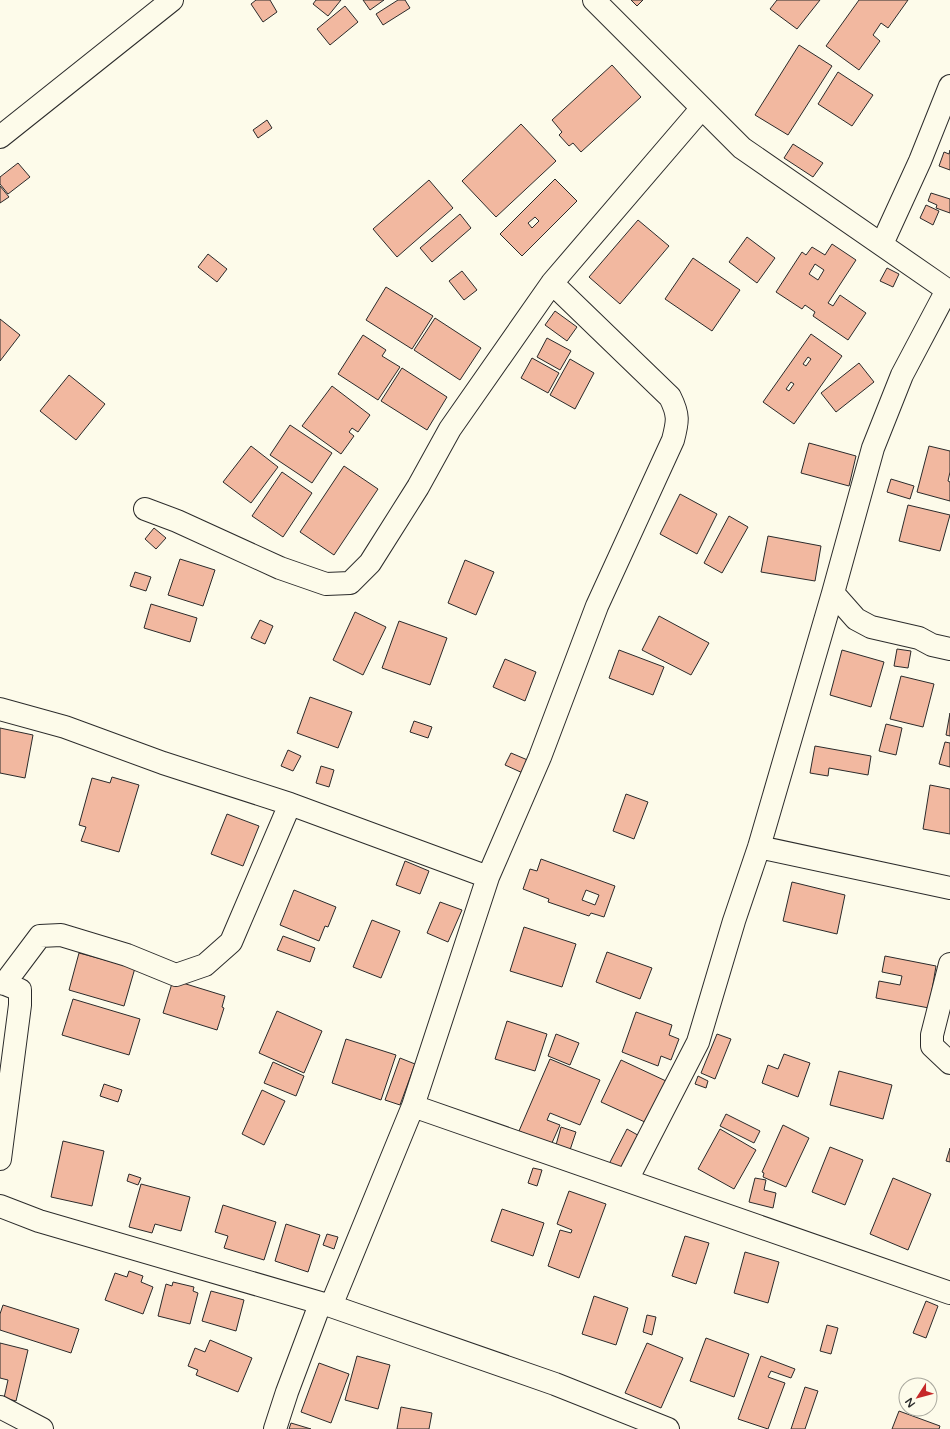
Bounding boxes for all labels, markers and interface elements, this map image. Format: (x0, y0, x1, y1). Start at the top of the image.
north arrow (898, 1377, 938, 1417)
text: N (902, 1395, 918, 1410)

